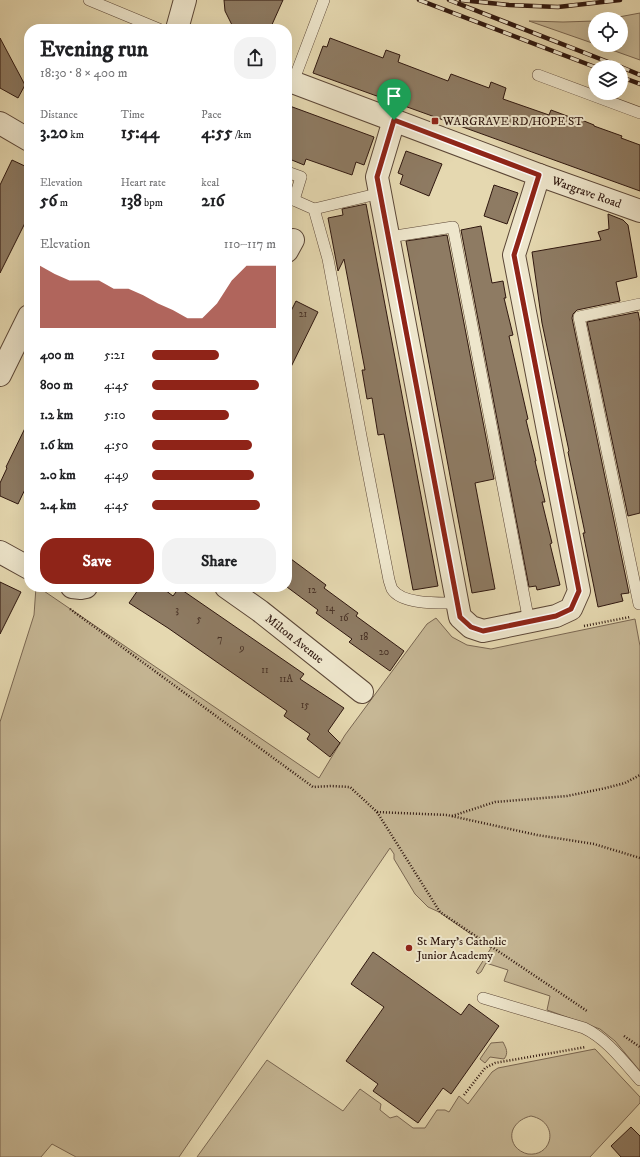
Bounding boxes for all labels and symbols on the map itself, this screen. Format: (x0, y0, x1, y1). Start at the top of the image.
pin (377, 79, 411, 120)
place label: WARGRAVE RD/HOPE ST (442, 114, 583, 129)
marker: WARGRAVE RD/HOPE ST (430, 116, 440, 126)
street label: Wargrave Road (549, 172, 624, 211)
house number: 21 (299, 308, 308, 320)
house number: 12 (308, 584, 316, 596)
house number: 14 (325, 602, 335, 614)
house number: 3 (175, 604, 179, 616)
street label: Milton Avenue (262, 611, 327, 667)
house number: 16 (340, 612, 349, 624)
house number: 5 (197, 613, 202, 625)
house number: 18 (360, 631, 368, 643)
house number: 7 (217, 633, 223, 645)
house number: 9 (239, 642, 245, 654)
house number: 20 (379, 646, 389, 658)
house number: 11 (261, 664, 269, 676)
house number: 11A (279, 673, 293, 685)
house number: 15 (301, 699, 309, 711)
place label: St Mary's Catholic Junior Academy (416, 934, 506, 963)
marker: St Mary's Catholic Junior Academy (404, 943, 414, 953)

